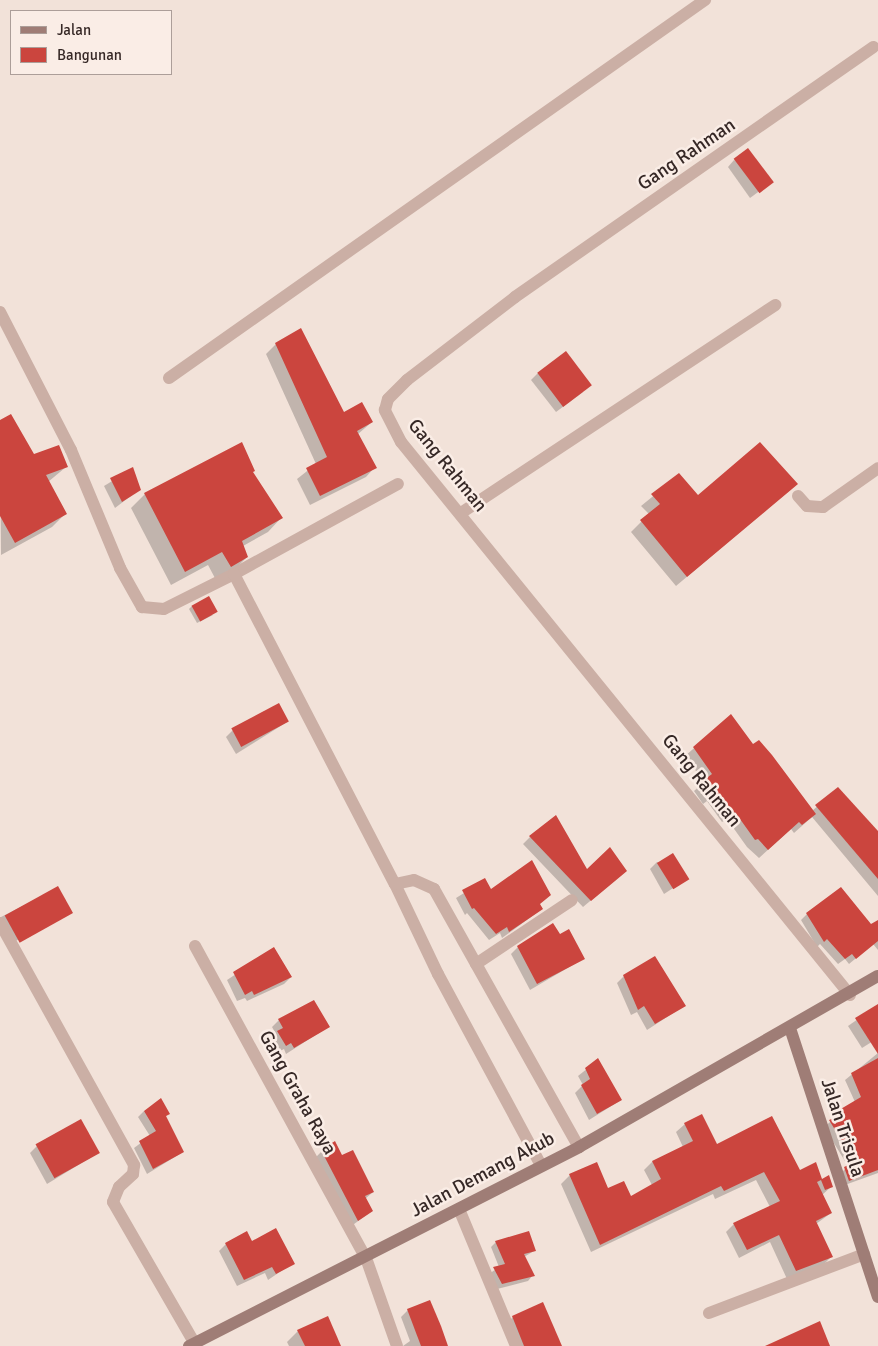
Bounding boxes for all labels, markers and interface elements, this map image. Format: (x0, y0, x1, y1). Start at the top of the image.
legend (10, 10, 172, 75)
text: Jalan (57, 21, 91, 39)
text: Bangunan (57, 46, 122, 64)
street label: Gang Rahman (634, 114, 740, 196)
street label: Gang Rahman (403, 415, 491, 517)
street label: Gang Rahman (657, 730, 745, 832)
street label: Gang Graha Raya (254, 1027, 340, 1159)
street label: Jalan Trisula (815, 1076, 869, 1180)
street label: Jalan Demang Akub (407, 1127, 559, 1223)

